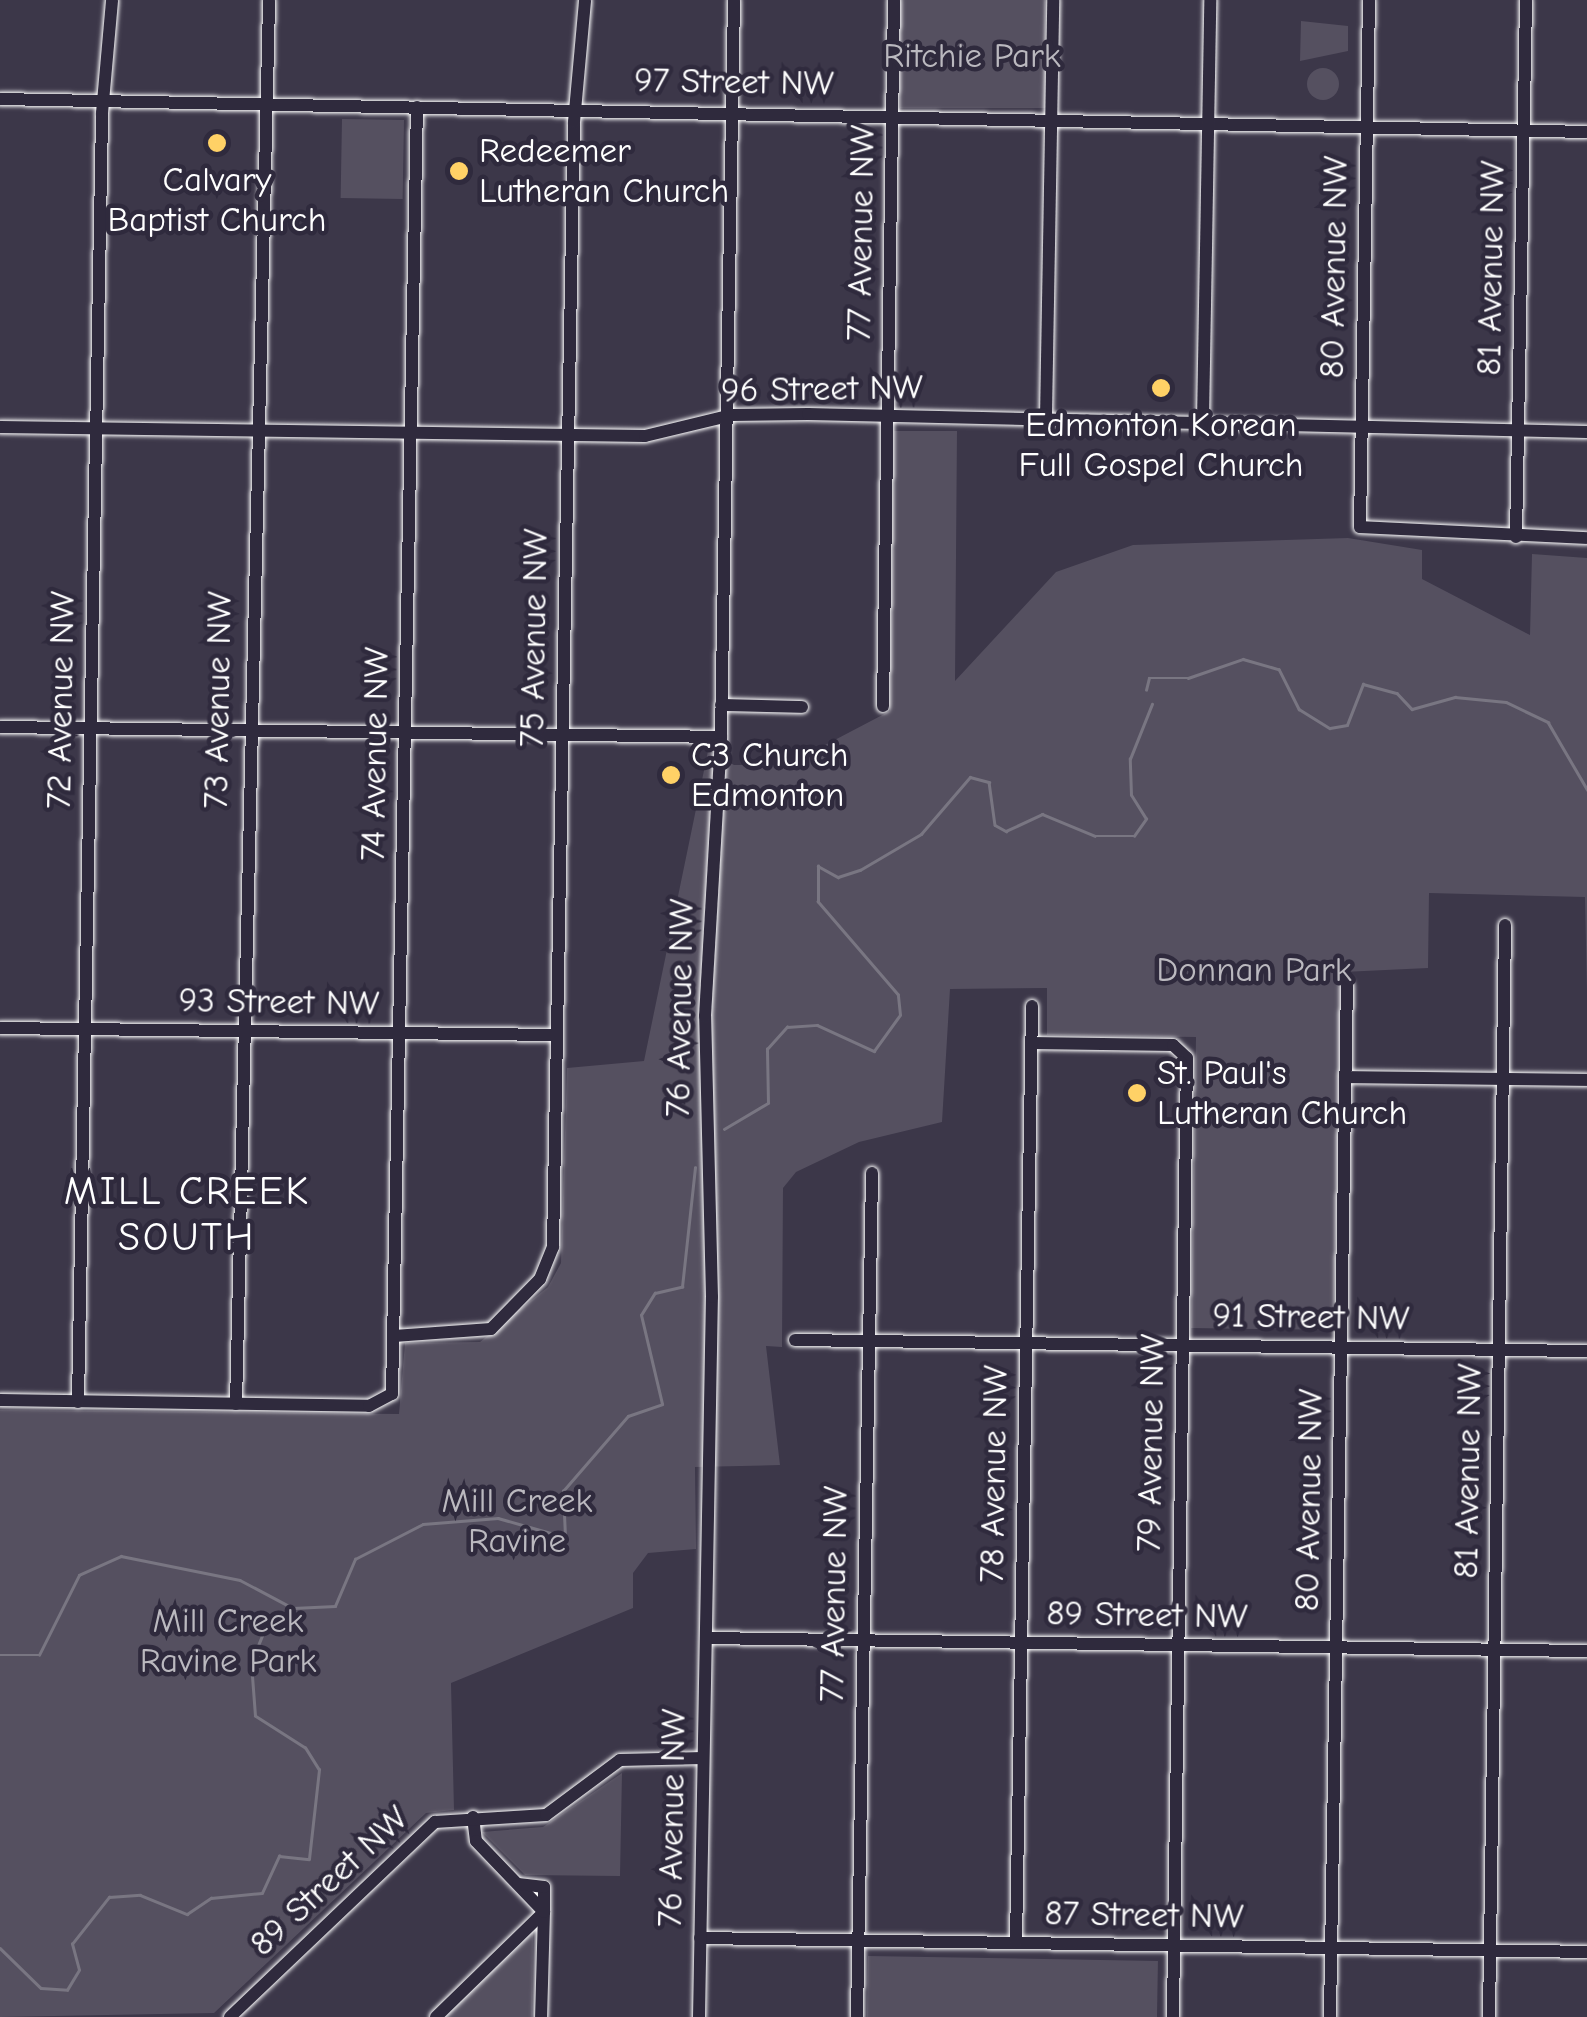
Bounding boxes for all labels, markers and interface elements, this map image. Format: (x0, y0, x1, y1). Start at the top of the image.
park label: Ritchie Park (883, 35, 1061, 77)
street label: 97 Street NW (634, 59, 834, 105)
street label: 77 Avenue NW (838, 124, 884, 342)
place label: Redeemer Lutheran Church (479, 130, 729, 212)
marker: Calvary Baptist Church (206, 132, 228, 154)
street label: 80 Avenue NW (1311, 155, 1357, 379)
place label: Calvary Baptist Church (108, 159, 326, 241)
marker: Redeemer Lutheran Church (448, 160, 470, 182)
street label: 81 Avenue NW (1468, 160, 1514, 376)
street label: 96 Street NW (721, 366, 923, 412)
marker: Edmonton Korean Full Gospel Church (1150, 377, 1172, 399)
place label: Edmonton Korean Full Gospel Church (1018, 404, 1304, 486)
street label: 75 Avenue NW (511, 528, 557, 748)
street label: 72 Avenue NW (38, 591, 84, 809)
street label: 73 Avenue NW (195, 591, 241, 809)
street label: 74 Avenue NW (352, 647, 398, 861)
place label: C3 Church Edmonton (691, 734, 848, 816)
marker: C3 Church Edmonton (660, 764, 682, 786)
street label: 76 Avenue NW (657, 898, 703, 1118)
park label: Donnan Park (1156, 949, 1352, 991)
street label: 93 Street NW (178, 979, 380, 1025)
place label: St. Paul's Lutheran Church (1157, 1052, 1407, 1134)
marker: St. Paul's Lutheran Church (1126, 1082, 1148, 1104)
district label: MILL CREEK SOUTH (64, 1167, 310, 1261)
street label: 91 Street NW (1212, 1294, 1410, 1340)
street label: 79 Avenue NW (1128, 1333, 1174, 1553)
street label: 81 Avenue NW (1445, 1363, 1491, 1579)
street label: 78 Avenue NW (971, 1365, 1017, 1583)
street label: 80 Avenue NW (1286, 1388, 1332, 1612)
park label: Mill Creek Ravine (441, 1480, 593, 1562)
street label: 77 Avenue NW (811, 1485, 857, 1703)
street label: 89 Street NW (1046, 1592, 1248, 1638)
park label: Mill Creek Ravine Park (140, 1600, 316, 1682)
street label: 76 Avenue NW (649, 1708, 695, 1928)
street label: 89 Street NW (241, 1797, 417, 1965)
street label: 87 Street NW (1044, 1892, 1244, 1938)

